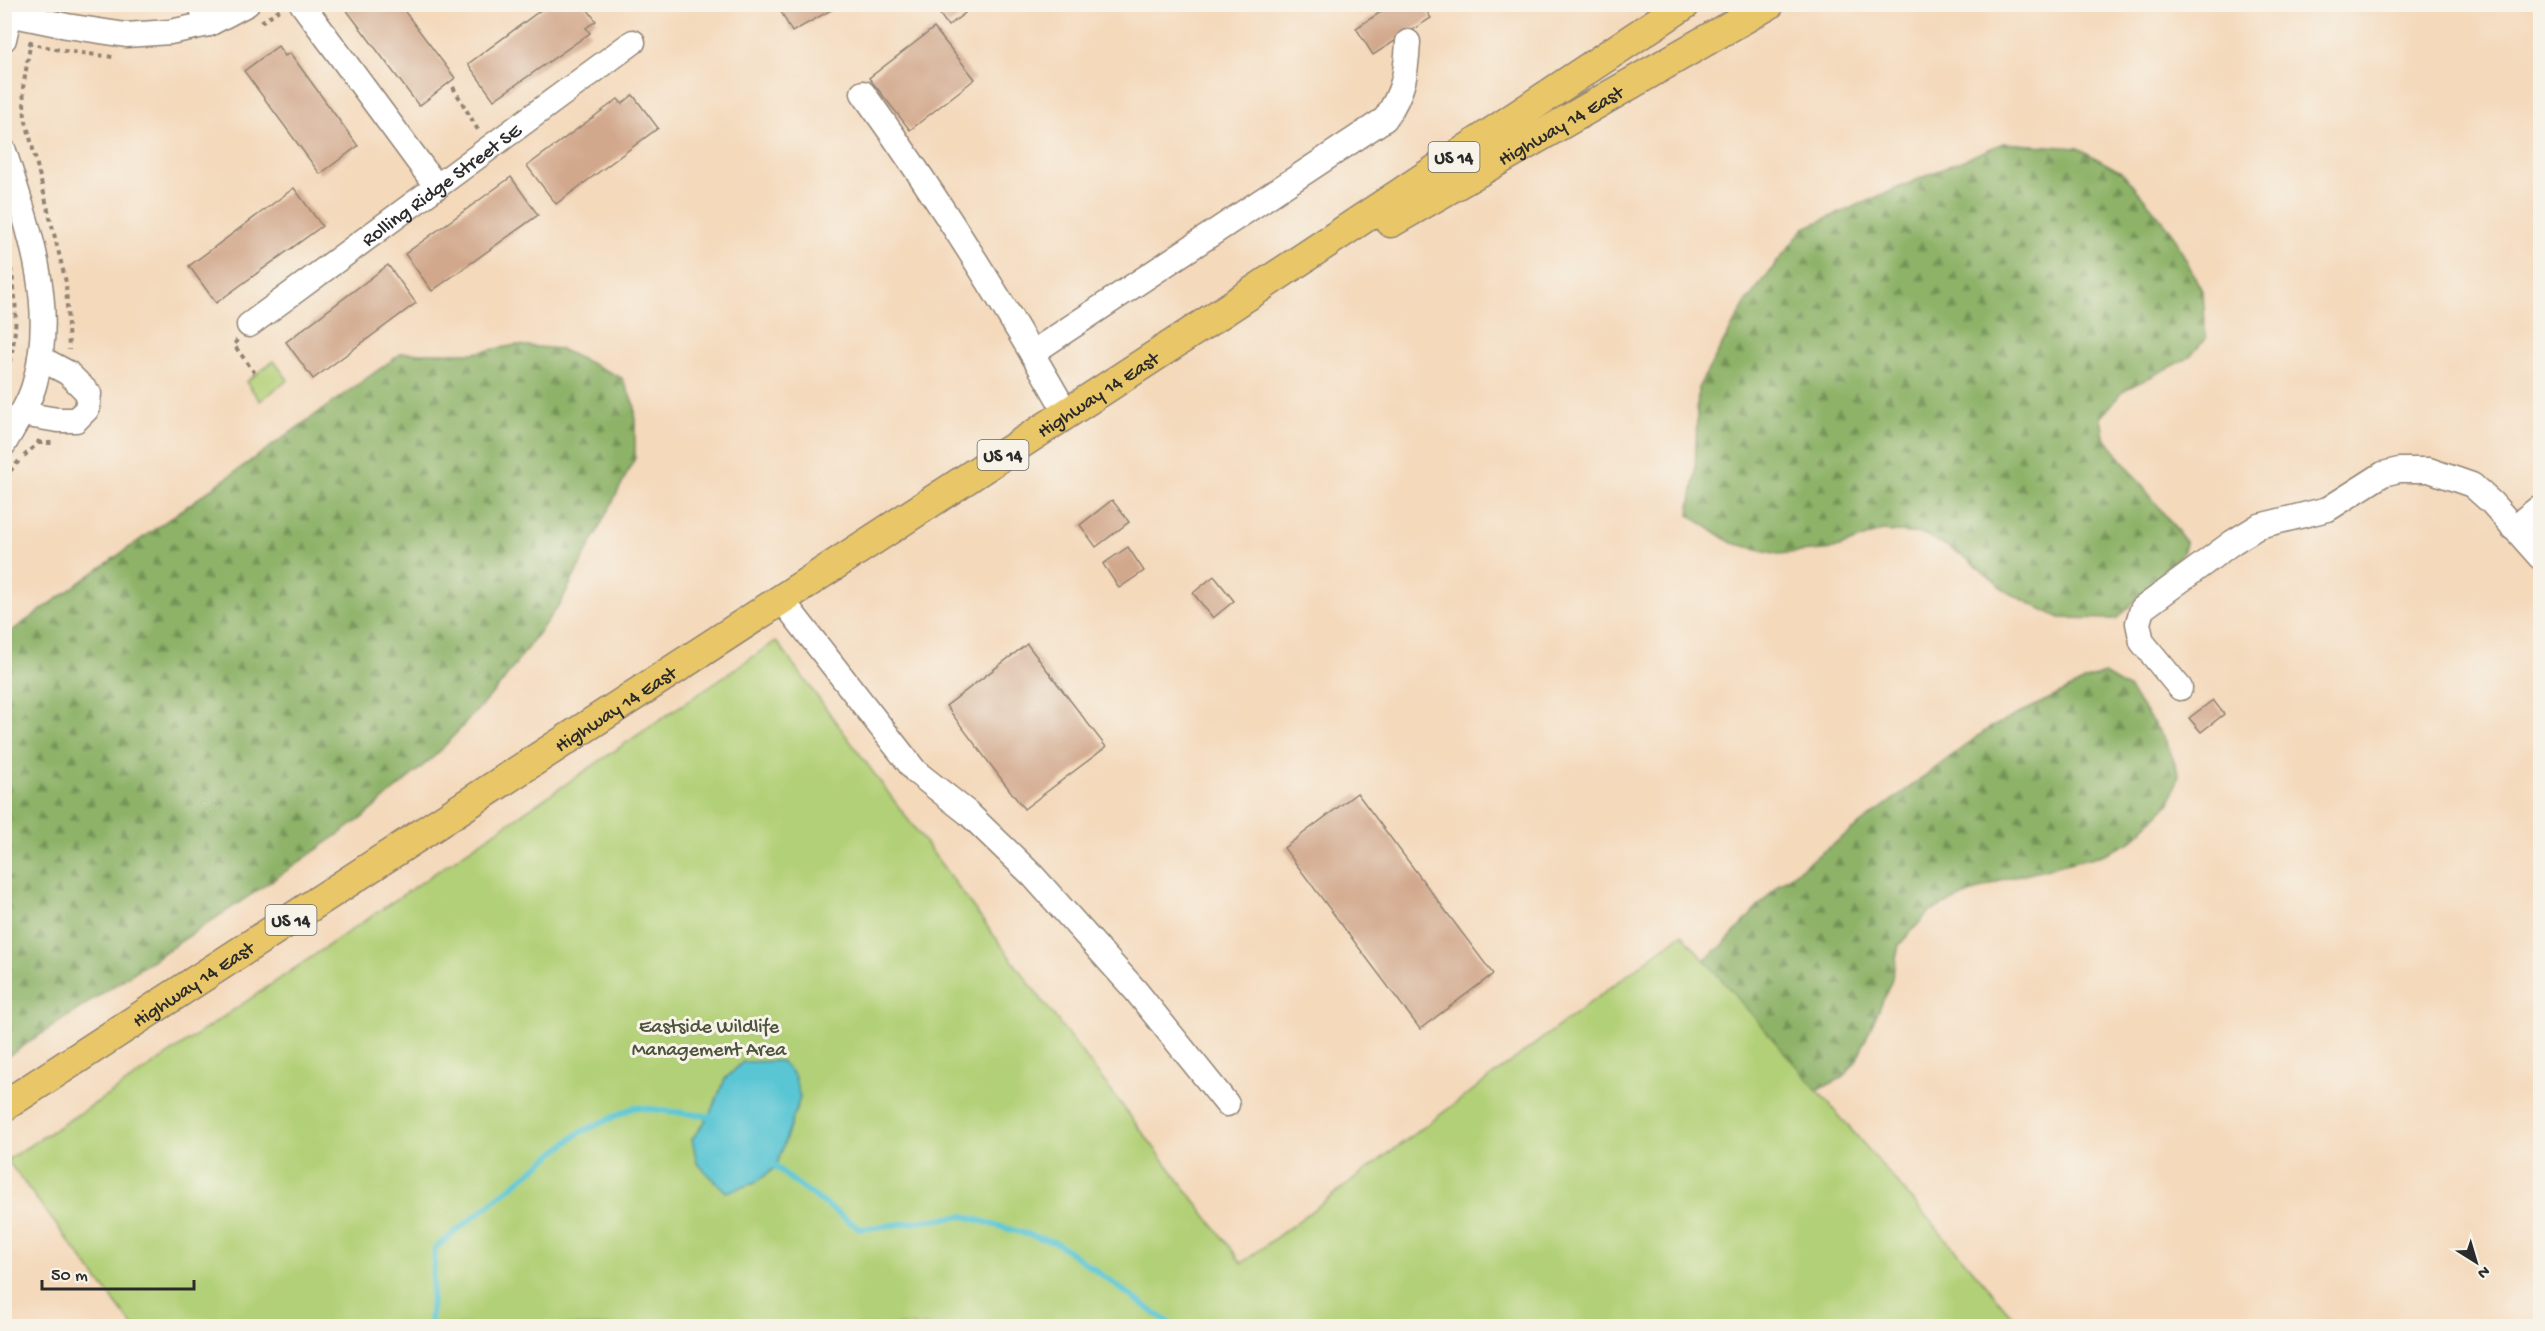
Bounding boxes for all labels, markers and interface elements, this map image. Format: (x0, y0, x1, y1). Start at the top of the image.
street label: Highway 14 East (1495, 82, 1630, 173)
street label: Rolling Ridge Street SE (358, 119, 528, 253)
road number: US 14 (1428, 142, 1480, 172)
street label: Highway 14 East (1034, 347, 1166, 444)
road number: US 14 (978, 440, 1028, 470)
street label: Highway 14 East (552, 662, 683, 759)
road number: US 14 (266, 905, 316, 935)
street label: Highway 14 East (129, 937, 261, 1034)
park label: Eastside Wildlife Management Area (632, 1017, 787, 1063)
north arrow (2446, 1232, 2506, 1292)
scale bar (42, 1253, 194, 1291)
text: N (2473, 1260, 2493, 1282)
text: 50 m (51, 1266, 88, 1287)

